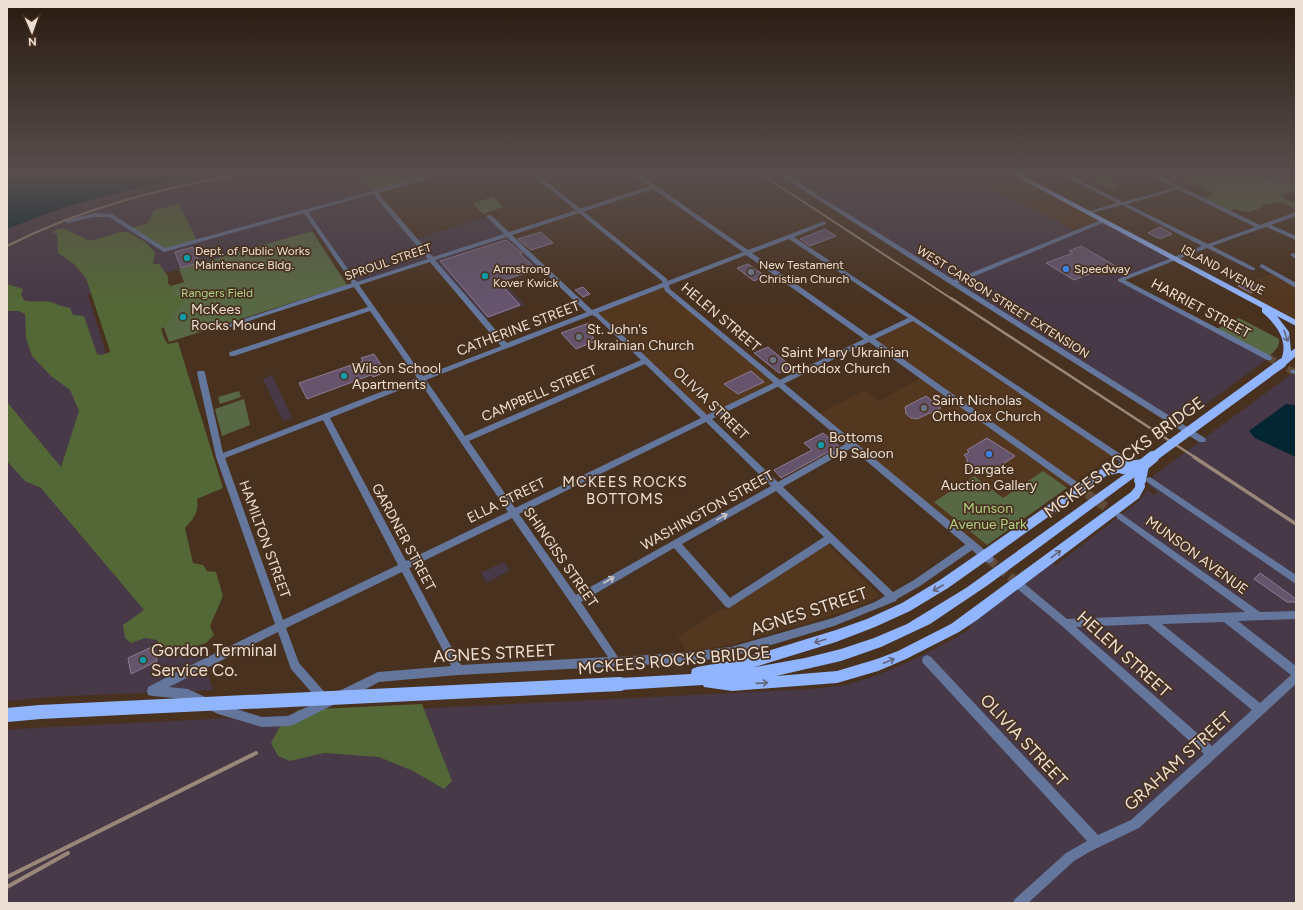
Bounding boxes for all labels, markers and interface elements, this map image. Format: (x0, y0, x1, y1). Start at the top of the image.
north arrow (12, 12, 52, 52)
text: N (28, 35, 37, 48)
street label: SPROUL STREET (343, 240, 434, 283)
street label: ISLAND AVENUE (1178, 242, 1268, 298)
street label: WEST CARSON STREET EXTENSION (914, 243, 1092, 361)
place label: Dept. of Public Works Maintenance Bldg. (195, 244, 311, 272)
marker: Dept. of Public Works Maintenance Bldg. (182, 253, 192, 263)
place label: New Testament Christian Church (759, 258, 849, 286)
place label: Armstrong Kover Kwick (493, 262, 559, 290)
place label: Speedway (1074, 262, 1131, 276)
marker: Speedway (1061, 264, 1071, 274)
marker: New Testament Christian Church (746, 267, 756, 277)
marker: Armstrong Kover Kwick (480, 271, 490, 281)
street label: HARRIET STREET (1148, 275, 1254, 342)
street label: HELEN STREET (678, 279, 764, 356)
park label: Rangers Field (181, 286, 253, 300)
street label: CATHERINE STREET (454, 297, 582, 360)
place label: McKees Rocks Mound (191, 301, 276, 334)
marker: McKees Rocks Mound (178, 312, 188, 322)
place label: St. John's Ukrainian Church (587, 321, 694, 354)
one-way arrow (1283, 330, 1290, 343)
marker: St. John's Ukrainian Church (574, 332, 584, 342)
place label: Saint Mary Ukrainian Orthodox Church (781, 344, 909, 377)
marker: Saint Mary Ukrainian Orthodox Church (768, 355, 778, 365)
place label: Wilson School Apartments (352, 360, 441, 393)
street label: CAMPBELL STREET (479, 361, 600, 425)
street label: OLIVIA STREET (670, 363, 752, 444)
marker: Wilson School Apartments (339, 371, 349, 381)
place label: Saint Nicholas Orthodox Church (932, 392, 1041, 425)
street label: MCKEES ROCKS BRIDGE (1040, 392, 1208, 522)
marker: Saint Nicholas Orthodox Church (919, 403, 929, 413)
place label: Bottoms Up Saloon (829, 429, 894, 462)
marker: Bottoms Up Saloon (816, 440, 826, 450)
marker: Dargate Auction Gallery (984, 449, 994, 459)
place label: Dargate Auction Gallery (941, 461, 1038, 494)
street label: WASHINGTON STREET (638, 467, 777, 554)
district label: MCKEES ROCKS BOTTOMS (562, 473, 688, 508)
street label: ELLA STREET (464, 474, 548, 527)
street label: HAMILTON STREET (235, 478, 294, 601)
street label: GARDNER STREET (368, 481, 439, 594)
park label: Munson Avenue Park (949, 500, 1027, 533)
street label: SHINGISS STREET (520, 504, 602, 611)
one-way arrow (716, 512, 728, 520)
street label: MUNSON AVENUE (1142, 513, 1251, 598)
one-way arrow (1050, 549, 1061, 558)
one-way arrow (603, 576, 615, 584)
street label: AGNES STREET (748, 582, 871, 639)
one-way arrow (932, 585, 944, 593)
street label: HELEN STREET (1073, 607, 1175, 702)
one-way arrow (813, 638, 826, 645)
place label: Gordon Terminal Service Co. (151, 640, 277, 680)
street label: AGNES STREET (433, 640, 556, 666)
street label: MCKEES ROCKS BRIDGE (577, 642, 771, 678)
marker: Gordon Terminal Service Co. (138, 655, 148, 665)
one-way arrow (882, 656, 894, 664)
one-way arrow (755, 680, 768, 687)
street label: OLIVIA STREET (976, 690, 1072, 791)
street label: GRAHAM STREET (1120, 707, 1236, 815)

